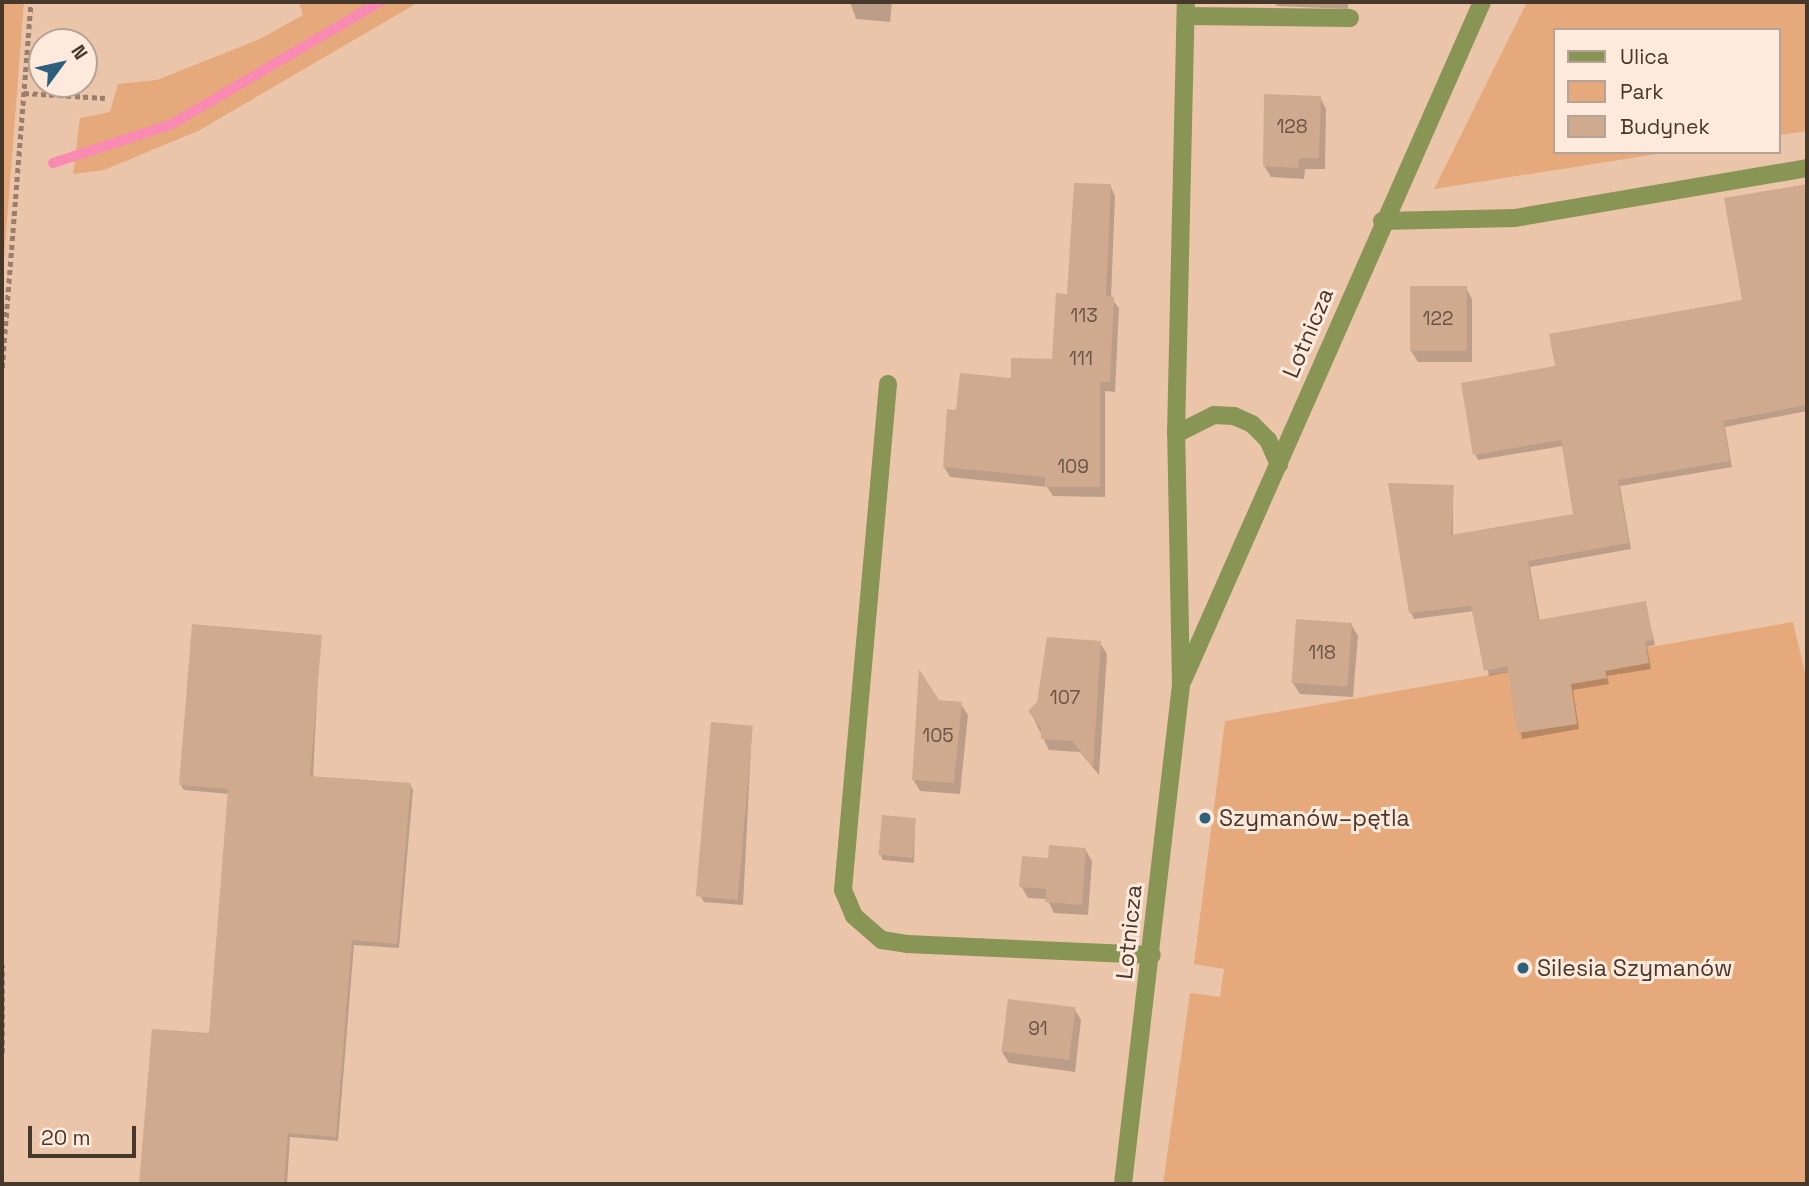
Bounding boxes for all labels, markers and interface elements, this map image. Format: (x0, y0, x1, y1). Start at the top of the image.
north arrow (28, 28, 98, 98)
legend (1554, 28, 1781, 154)
text: N (65, 40, 93, 65)
text: Ulica (1620, 43, 1669, 70)
text: Park (1620, 78, 1664, 105)
text: Budynek (1620, 113, 1710, 140)
house number: 128 (1276, 116, 1308, 138)
street label: Lotnicza (1277, 284, 1339, 382)
house number: 113 (1070, 305, 1098, 327)
house number: 122 (1423, 308, 1453, 330)
house number: 111 (1069, 348, 1093, 370)
house number: 109 (1057, 456, 1089, 478)
house number: 118 (1308, 642, 1336, 664)
house number: 107 (1050, 687, 1080, 709)
house number: 105 (922, 725, 954, 747)
place label: Szymanów–pętla (1219, 804, 1410, 832)
marker: Szymanów–pętla (1197, 810, 1213, 826)
street label: Lotnicza (1110, 883, 1148, 981)
place label: Silesia Szymanów (1537, 954, 1733, 982)
marker: Silesia Szymanów (1515, 960, 1531, 976)
house number: 91 (1028, 1018, 1048, 1040)
scale bar (32, 1112, 140, 1156)
text: 20 m (41, 1124, 91, 1151)

